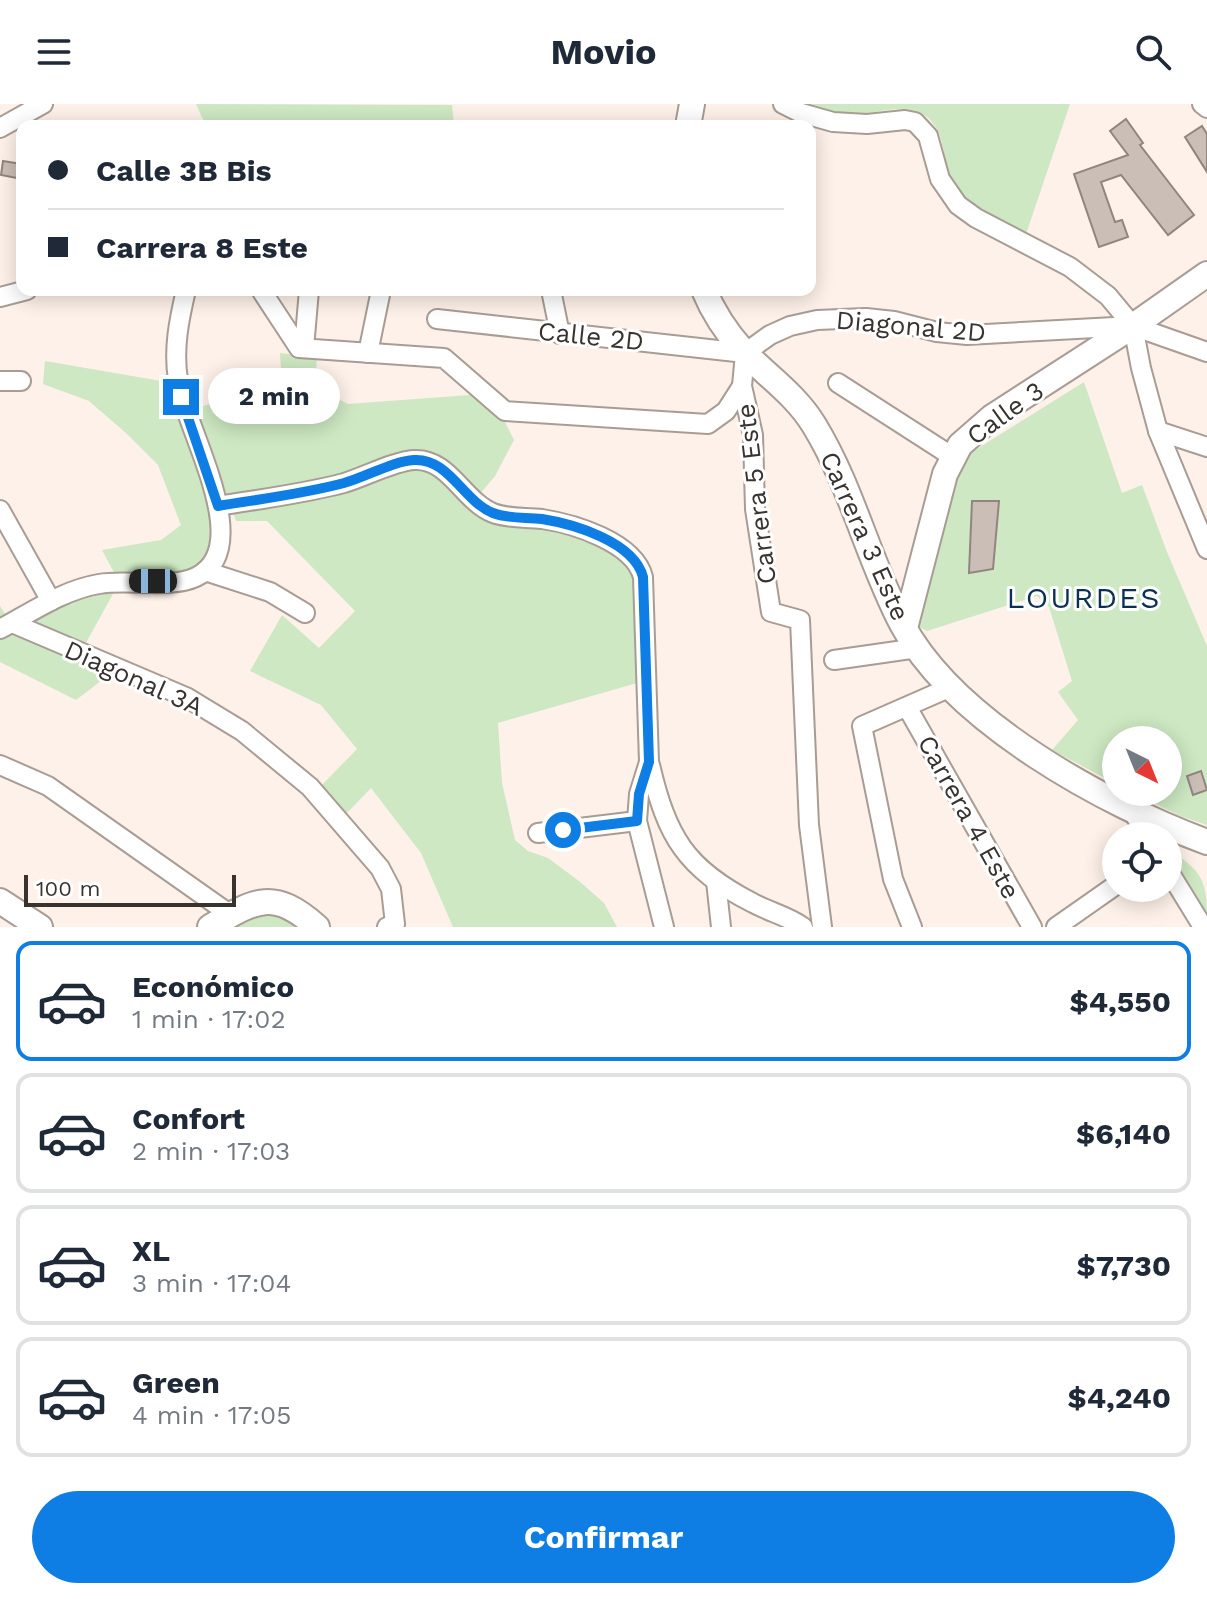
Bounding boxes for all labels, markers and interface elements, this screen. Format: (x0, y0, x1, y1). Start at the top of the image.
icon: menu (32, 30, 76, 74)
icon: search (1131, 30, 1175, 74)
text: Movio (550, 31, 657, 73)
text: Calle 3B Bis (96, 153, 272, 188)
text: Carrera 8 Este (96, 230, 308, 265)
street label: Diagonal 2D (835, 305, 987, 347)
street label: Calle 2D (537, 316, 645, 356)
callout: 2 min (209, 369, 341, 425)
street label: Calle 3 (961, 375, 1049, 451)
route end (163, 379, 199, 415)
text: 2 min (238, 381, 310, 411)
street label: Carrera 5 Este (730, 402, 782, 586)
street label: Carrera 3 Este (814, 447, 916, 625)
car (129, 569, 177, 593)
district label: LOURDES (1007, 580, 1161, 615)
street label: Diagonal 3A (60, 634, 208, 722)
north arrow (1102, 726, 1182, 806)
map controls (1102, 726, 1182, 902)
street label: Carrera 4 Este (912, 730, 1026, 904)
route start (545, 812, 581, 848)
button: locate (1102, 822, 1182, 902)
scale bar (24, 871, 236, 907)
text: 100 m (36, 876, 100, 901)
icon: car (36, 965, 108, 1037)
text: Económico (132, 969, 294, 1004)
text: $4,550 (1070, 984, 1171, 1019)
text: 1 min · 17:02 (132, 1004, 286, 1034)
icon: car (36, 1097, 108, 1169)
text: Confort (132, 1101, 245, 1136)
text: $6,140 (1076, 1116, 1171, 1151)
text: 2 min · 17:03 (132, 1136, 290, 1166)
icon: car (36, 1229, 108, 1301)
text: XL (132, 1233, 170, 1268)
text: $7,730 (1076, 1248, 1171, 1283)
text: 3 min · 17:04 (132, 1268, 291, 1298)
icon: car (36, 1361, 108, 1433)
text: Green (132, 1365, 220, 1400)
text: $4,240 (1068, 1380, 1171, 1415)
text: 4 min · 17:05 (132, 1400, 291, 1430)
button: Confirmar (32, 1491, 1175, 1583)

